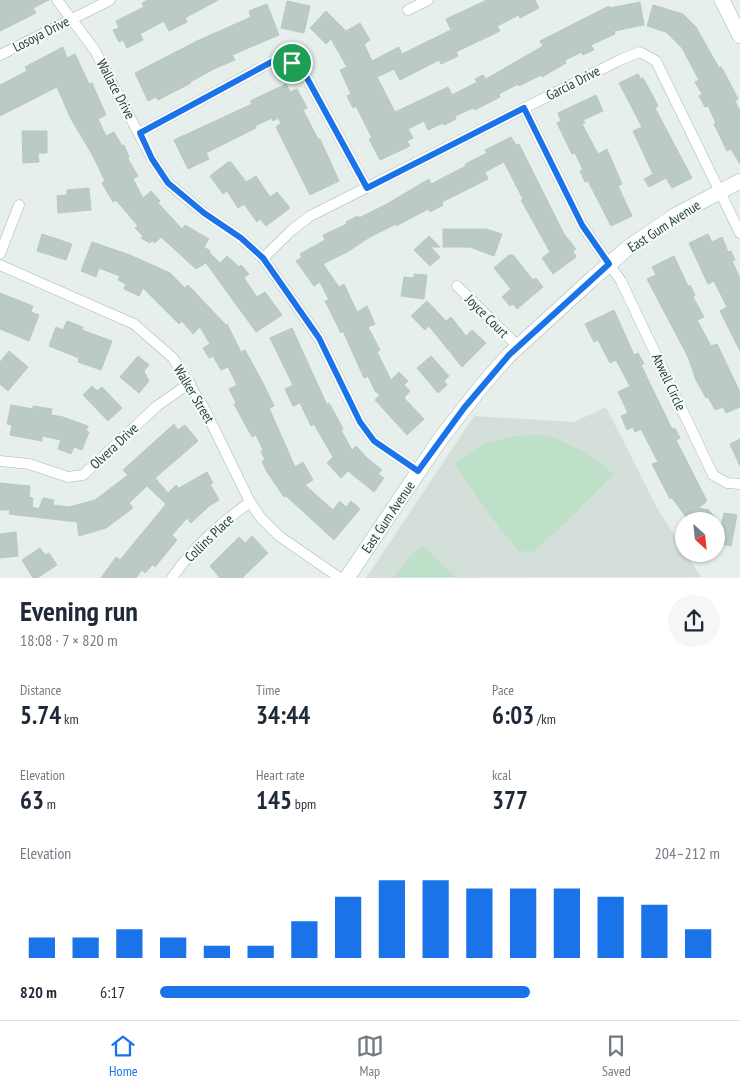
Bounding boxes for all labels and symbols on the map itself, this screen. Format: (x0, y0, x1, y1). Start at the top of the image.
street label: Losoya Drive (10, 12, 73, 56)
pin (271, 42, 313, 84)
street label: Wallace Drive (93, 56, 139, 122)
street label: Garcia Drive (543, 62, 603, 104)
street label: East Gum Avenue (624, 196, 704, 256)
street label: Joyce Court (461, 290, 513, 342)
street label: Atwell Circle (648, 351, 690, 414)
street label: Walker Street (170, 362, 218, 426)
street label: Olvera Drive (86, 419, 142, 473)
street label: East Gum Avenue (357, 477, 419, 557)
street label: Collins Place (181, 510, 237, 566)
north arrow (675, 512, 725, 562)

